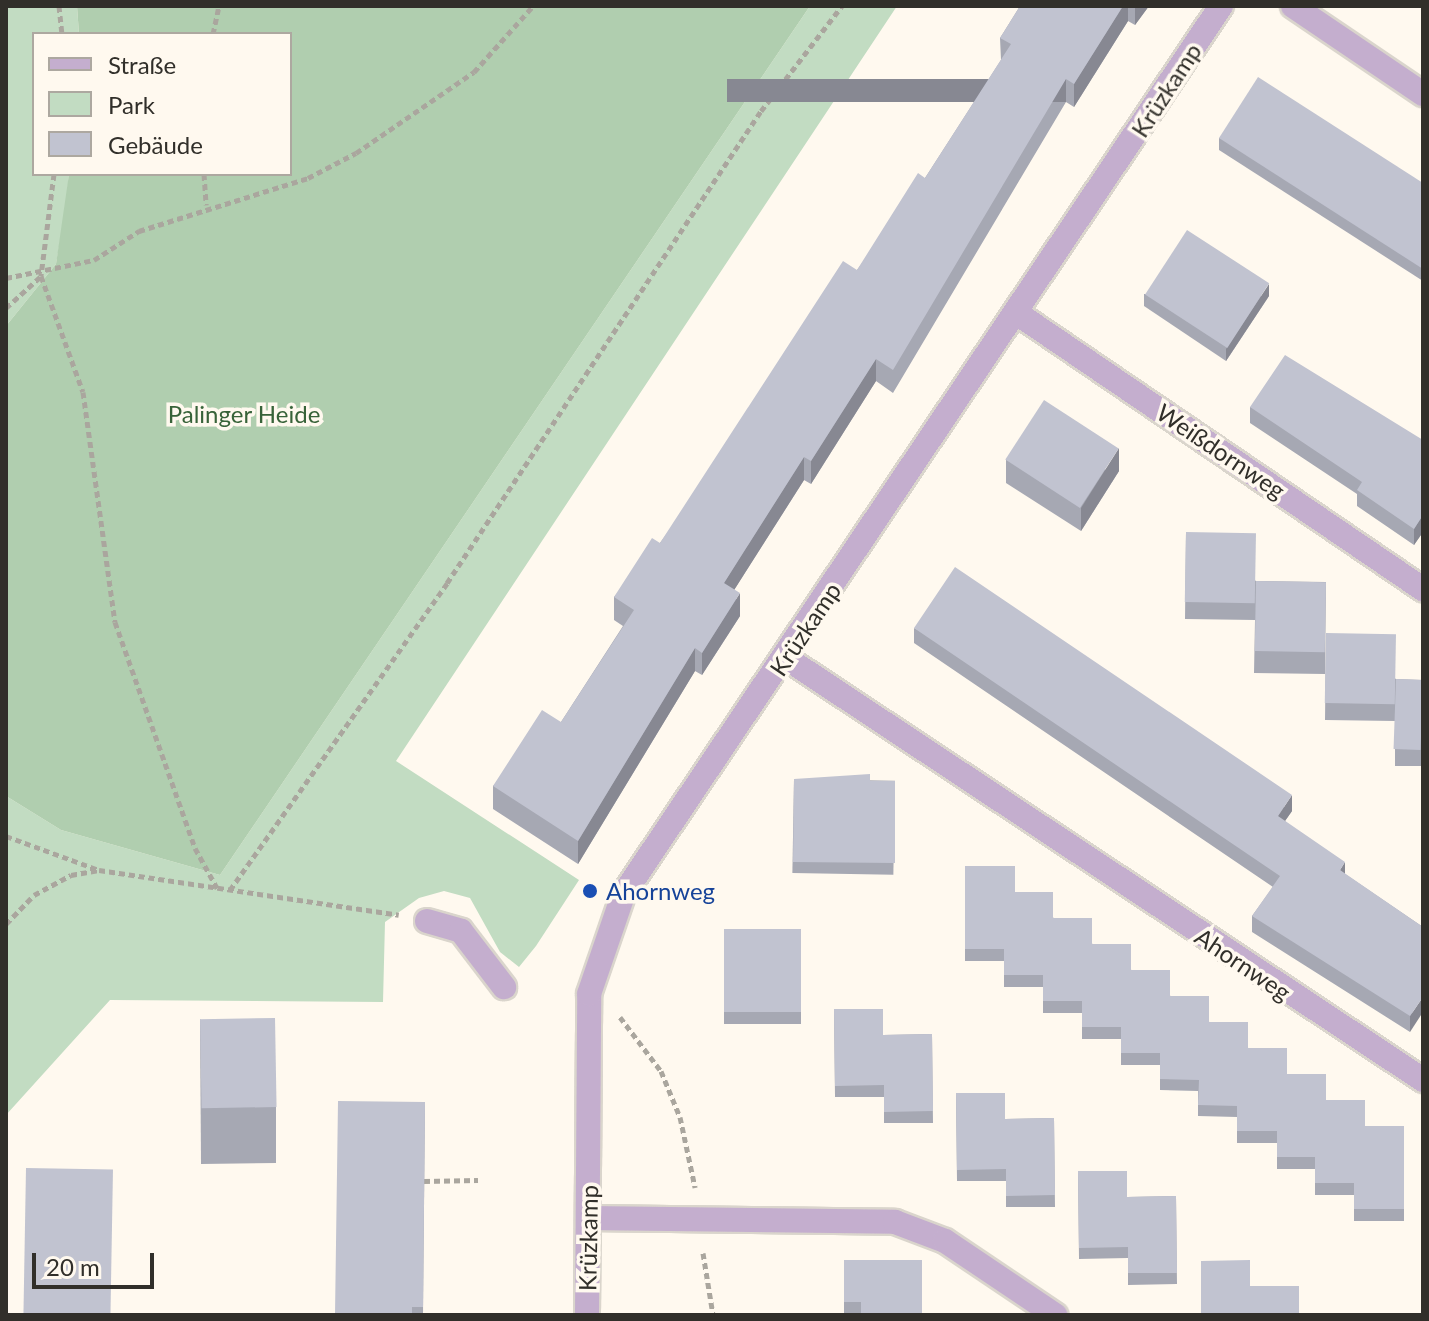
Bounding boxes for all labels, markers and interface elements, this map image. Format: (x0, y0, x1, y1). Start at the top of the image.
legend (32, 32, 292, 176)
street label: Krüzkamp (1125, 38, 1207, 142)
text: Straße (108, 50, 176, 79)
text: Park (108, 90, 155, 119)
text: Gebäude (108, 130, 203, 159)
street label: Weißdornweg (1151, 397, 1291, 505)
park label: Palinger Heide (167, 400, 321, 428)
street label: Krüzkamp (763, 577, 847, 681)
place label: Ahornweg (606, 877, 715, 905)
marker: Ahornweg (581, 882, 599, 900)
street label: Ahornweg (1190, 922, 1296, 1006)
street label: Krüzkamp (573, 1185, 603, 1291)
scale bar (36, 1237, 158, 1287)
text: 20 m (46, 1252, 100, 1281)

